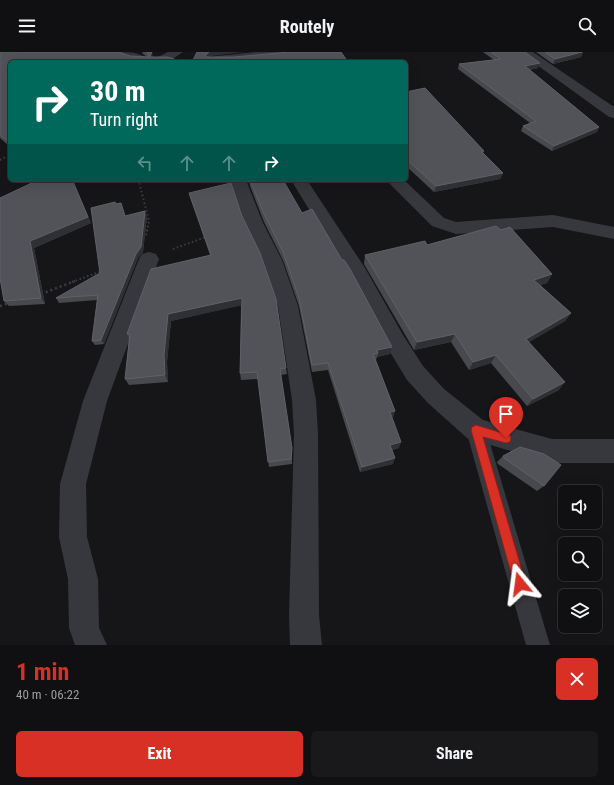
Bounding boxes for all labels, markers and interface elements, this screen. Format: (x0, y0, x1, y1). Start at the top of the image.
icon: menu (16, 15, 38, 37)
icon: search (576, 15, 598, 37)
text: Routely (280, 16, 334, 37)
text: 30 m (90, 75, 146, 108)
icon: right (24, 76, 76, 128)
text: Turn right (90, 109, 158, 130)
icon: left (134, 152, 156, 174)
icon: ahead (176, 152, 198, 174)
icon: ahead (218, 152, 240, 174)
icon: right (260, 152, 282, 174)
pin (489, 397, 523, 438)
icon: arrive (495, 403, 517, 425)
map controls (558, 485, 602, 633)
button: sound (558, 485, 602, 529)
button: search (558, 537, 602, 581)
position arrow (499, 563, 541, 605)
button: layers (558, 589, 602, 633)
text: 1 min (16, 658, 69, 686)
button: close (556, 658, 598, 700)
text: 40 m · 06:22 (16, 687, 79, 702)
button: Exit (16, 731, 303, 777)
button: Share (311, 731, 598, 777)

